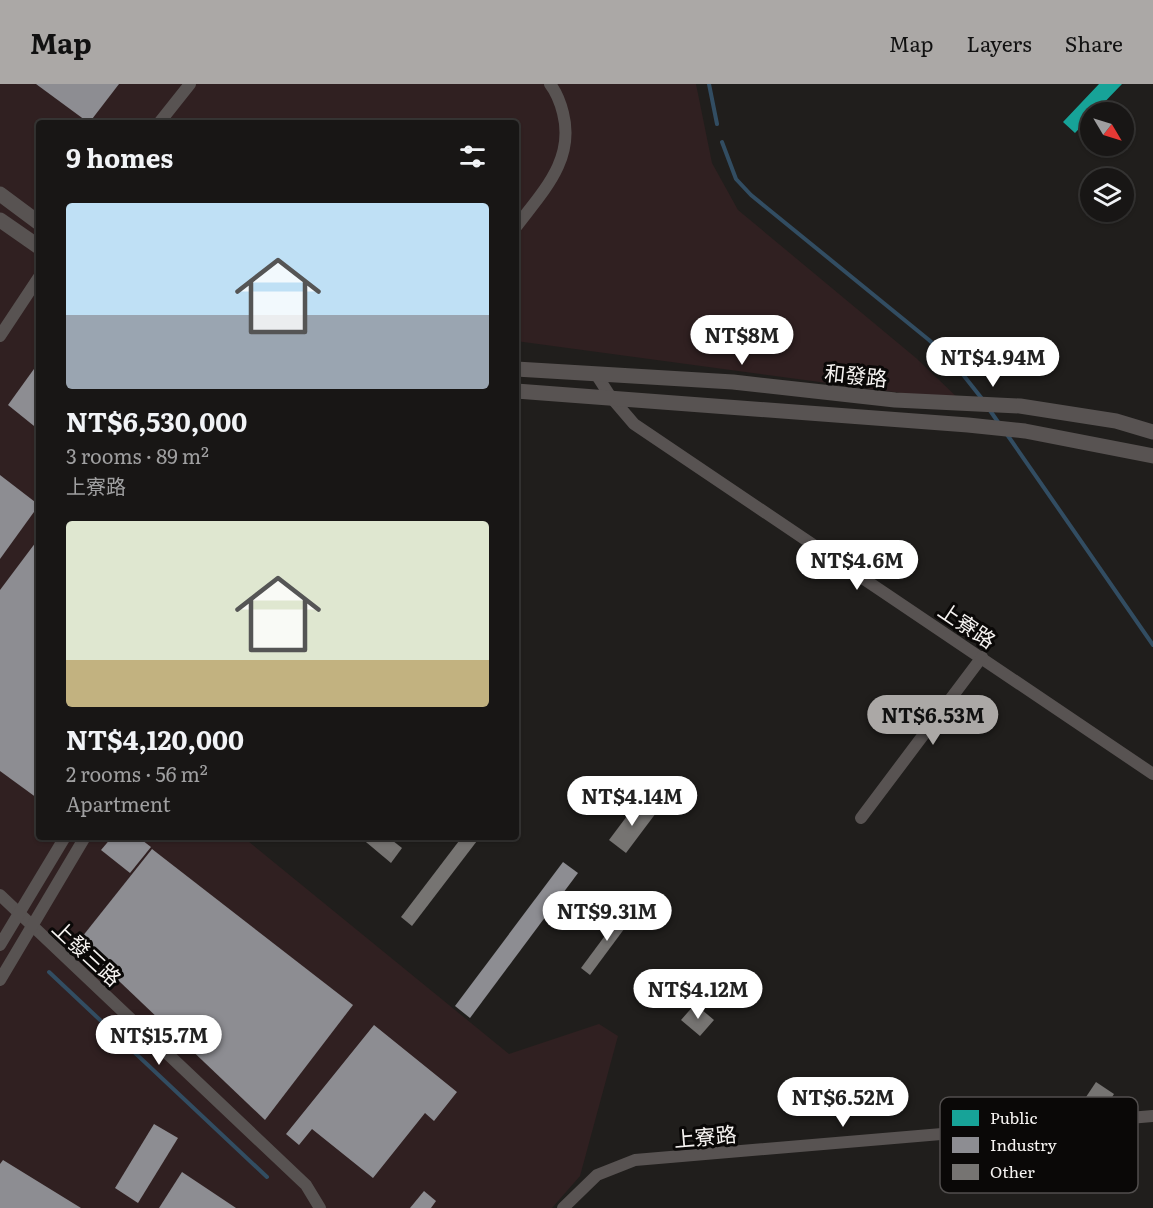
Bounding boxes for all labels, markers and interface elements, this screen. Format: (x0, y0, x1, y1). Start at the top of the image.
text: Map (30, 21, 92, 63)
text: Map (889, 27, 934, 58)
text: Layers (967, 27, 1032, 58)
text: Share (1065, 27, 1123, 58)
north arrow (1080, 102, 1134, 156)
map controls (1080, 102, 1134, 222)
text: 9 homes (66, 137, 173, 176)
icon: filters (456, 140, 489, 173)
button: layers (1080, 168, 1134, 222)
icon: home (224, 242, 332, 350)
pin: NT$8M (700, 315, 784, 366)
text: NT$8M (704, 319, 780, 349)
pin: NT$4.94M (931, 337, 1055, 388)
text: NT$4.94M (940, 341, 1046, 371)
street label: 和發路 (823, 355, 889, 393)
text: NT$6,530,000 (66, 401, 247, 440)
text: 3 rooms · 89 m² (66, 440, 209, 470)
text: 上寮路 (66, 470, 126, 500)
pin: NT$4.6M (802, 540, 912, 591)
text: NT$4.6M (810, 544, 904, 574)
icon: home (224, 560, 332, 668)
street label: 上寮路 (933, 594, 1003, 654)
pin: NT$6.53M (871, 695, 995, 746)
text: NT$6.53M (881, 699, 985, 729)
text: NT$4,120,000 (66, 719, 244, 758)
text: 2 rooms · 56 m² (66, 758, 208, 788)
pin: NT$4.14M (570, 776, 694, 827)
text: NT$4.14M (581, 780, 683, 810)
text: Apartment (66, 788, 171, 818)
pin: NT$9.31M (545, 891, 669, 942)
text: NT$9.31M (557, 895, 657, 925)
street label: 上發三路 (47, 912, 129, 992)
pin: NT$4.12M (636, 969, 760, 1020)
text: NT$4.12M (647, 973, 749, 1003)
pin: NT$15.7M (97, 1015, 221, 1066)
text: NT$15.7M (110, 1019, 208, 1049)
pin: NT$6.52M (781, 1077, 905, 1128)
text: NT$6.52M (791, 1081, 895, 1111)
legend (940, 1097, 1138, 1193)
text: Public (990, 1105, 1038, 1129)
street label: 上寮路 (672, 1117, 738, 1153)
text: Industry (990, 1132, 1058, 1156)
text: Other (990, 1159, 1035, 1183)

